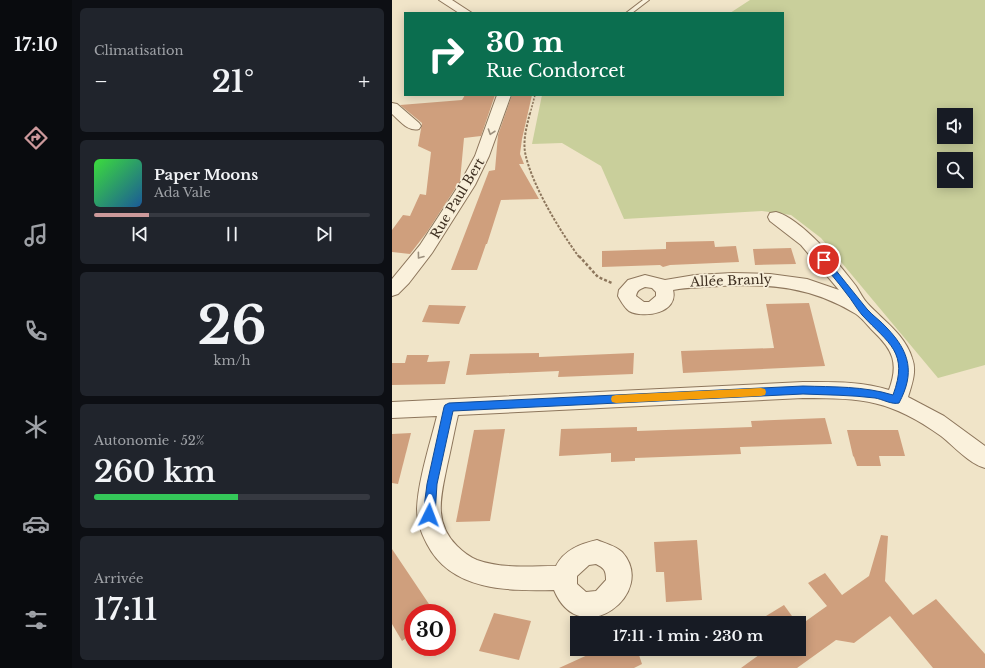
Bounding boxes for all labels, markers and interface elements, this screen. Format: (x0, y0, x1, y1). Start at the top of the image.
text: 30 m (486, 25, 563, 60)
icon: right (420, 28, 472, 80)
text: 17:10 (14, 34, 58, 56)
text: Climatisation (94, 42, 184, 59)
text: Rue Condorcet (486, 60, 625, 82)
text: 21° (212, 63, 254, 100)
text: − (94, 68, 108, 95)
text: + (358, 68, 370, 95)
map controls (937, 108, 973, 188)
button: sound (937, 108, 973, 144)
icon: directions (22, 124, 50, 152)
one-way arrow (487, 128, 496, 135)
button: search (937, 152, 973, 188)
street label: Rue Paul Bert (427, 155, 488, 242)
text: Paper Moons (154, 165, 258, 184)
text: Ada Vale (154, 184, 211, 201)
icon: music (22, 221, 50, 249)
icon: previous (129, 223, 151, 245)
icon: pause (221, 223, 243, 245)
icon: next (313, 223, 335, 245)
pin (807, 243, 841, 277)
icon: arrive (813, 249, 835, 271)
one-way arrow (418, 252, 425, 259)
street label: Allée Branly (689, 271, 773, 290)
text: 26 (198, 294, 266, 358)
icon: phone (22, 317, 50, 345)
text: km/h (214, 352, 250, 369)
icon: climate (22, 413, 50, 441)
text: Autonomie · 52% (94, 432, 205, 449)
text: 260 km (94, 453, 216, 490)
position arrow (408, 494, 450, 536)
icon: car (22, 510, 50, 538)
text: Arrivée (94, 570, 143, 587)
text: 17:11 (94, 591, 157, 628)
speed limit sign: 30 (404, 604, 456, 656)
icon: filters (22, 606, 50, 634)
text: 17:11 · 1 min · 230 m (613, 626, 763, 645)

